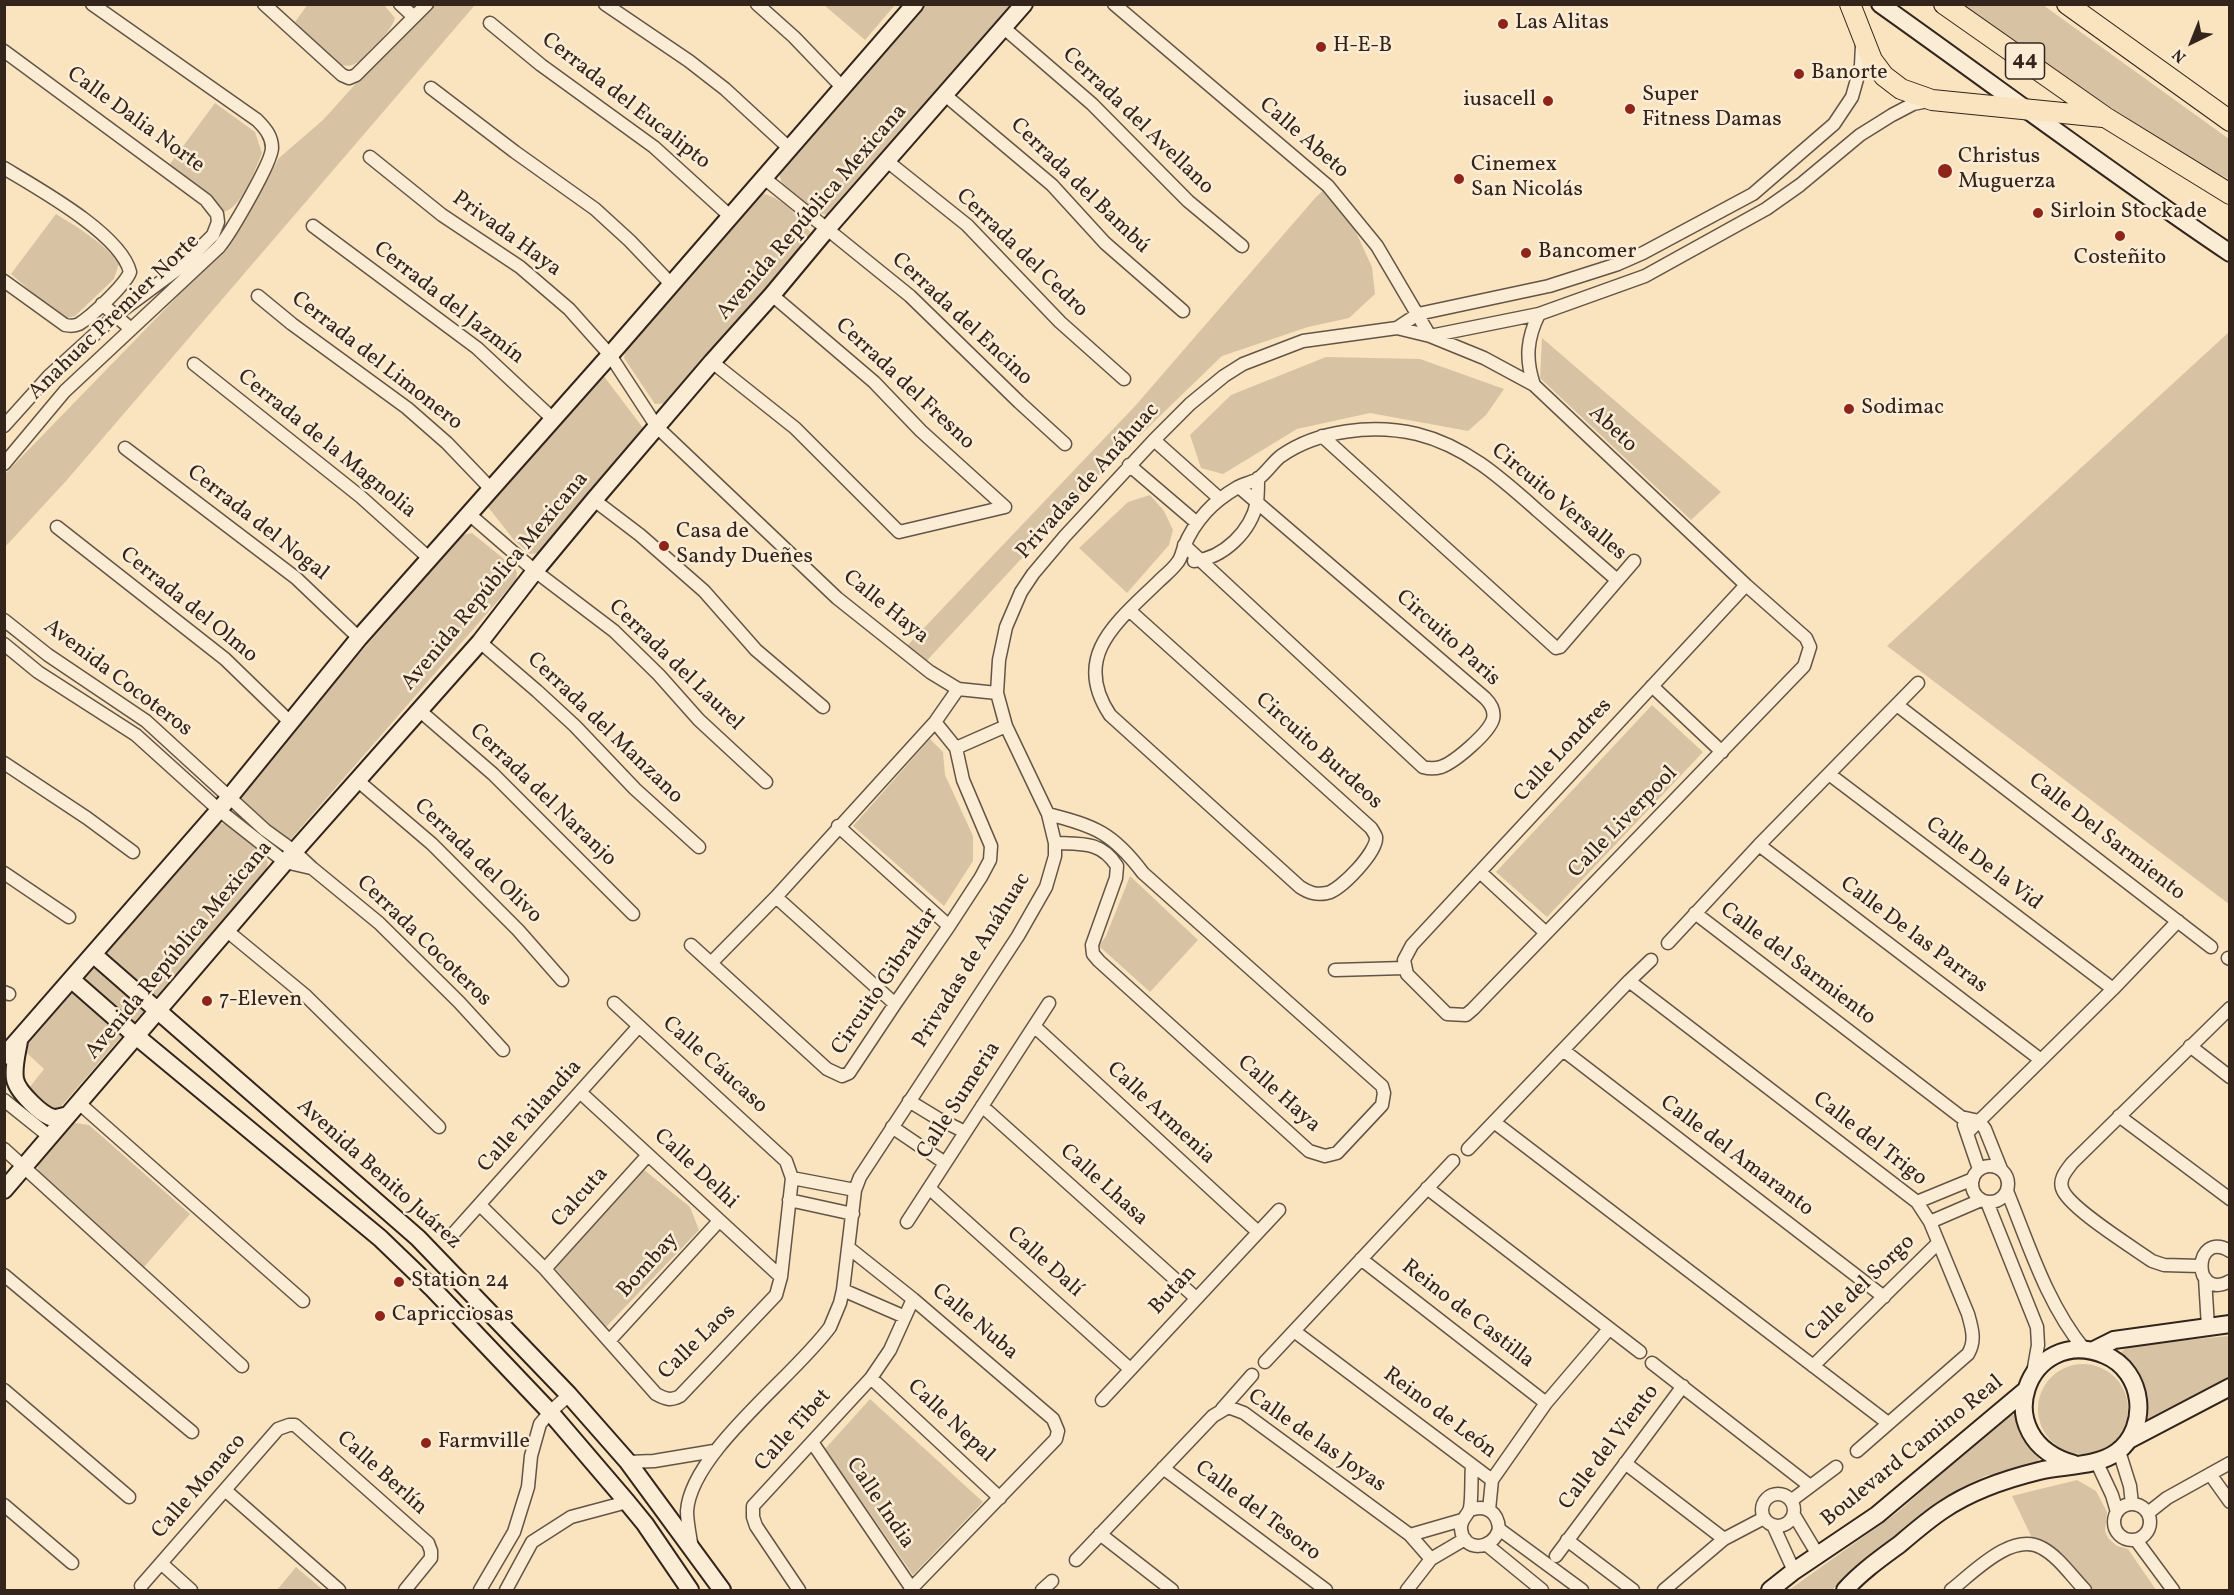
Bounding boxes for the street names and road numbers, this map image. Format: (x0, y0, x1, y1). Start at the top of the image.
street label: Cerrada del Eucalipto (535, 28, 715, 176)
street label: Cerrada del Avellano (1056, 43, 1218, 201)
road number: 44 (2006, 43, 2044, 79)
street label: Calle Dalia Norte (61, 62, 209, 180)
street label: Calle Abeto (1253, 93, 1353, 185)
street label: Avenida República Mexicana (712, 100, 914, 326)
street label: Cerrada del Bambú (1004, 113, 1154, 261)
street label: Cerrada del Cedro (949, 184, 1093, 324)
street label: Privada Haya (446, 187, 566, 283)
street label: Anahuac Premier Norte (24, 229, 206, 407)
street label: Cerrada del Jazmín (367, 237, 529, 371)
street label: Cerrada del Encino (885, 248, 1037, 392)
street label: Cerrada del Limonero (285, 287, 467, 437)
street label: Cerrada del Fresno (829, 314, 979, 456)
street label: Cerrada de la Magnolia (231, 365, 421, 525)
street label: Privadas de Anáhuac (1012, 398, 1166, 566)
street label: Abeto (1582, 401, 1642, 459)
street label: Circuito Versalles (1485, 439, 1631, 567)
street label: Cerrada del Nogal (181, 460, 333, 588)
street label: Avenida República Mexicana (397, 467, 595, 697)
street label: Cerrada del Olmo (114, 542, 262, 670)
street label: Calle Haya (837, 565, 933, 651)
street label: Circuito Paris (1389, 585, 1505, 693)
street label: Cerrada del Laurel (602, 595, 748, 737)
street label: Avenida Cocoteros (37, 614, 197, 744)
street label: Cerrada del Manzano (520, 648, 688, 810)
street label: Circuito Burdeos (1249, 688, 1387, 816)
street label: Calle Londres (1509, 694, 1619, 808)
street label: Cerrada del Naranjo (463, 719, 621, 873)
street label: Calle Liverpool (1564, 761, 1684, 885)
street label: Calle Del Sarmiento (2022, 769, 2190, 907)
street label: Cerrada del Olivo (407, 794, 547, 930)
street label: Calle De la Vid (1919, 813, 2047, 917)
street label: Avenida República Mexicana (81, 836, 279, 1066)
street label: Privadas de Anáhuac (908, 869, 1038, 1053)
street label: Cerrada Cocoteros (350, 871, 496, 1013)
street label: Calle De las Parras (1834, 872, 1992, 1000)
street label: Calle del Sarmiento (1714, 898, 1880, 1032)
street label: Circuito Gibraltar (827, 903, 945, 1061)
street label: Calle Cáucaso (656, 1012, 772, 1120)
street label: Calle Sumeria (912, 1037, 1008, 1165)
street label: Calle Haya (1231, 1051, 1325, 1139)
street label: Calle Tailandia (473, 1055, 589, 1179)
street label: Calle Armenia (1100, 1057, 1220, 1171)
street label: Calle del Trigo (1807, 1087, 1931, 1193)
street label: Calle del Amaranto (1654, 1091, 1818, 1223)
street label: Avenida Benito Juárez (290, 1094, 466, 1256)
street label: Calle Delhi (647, 1124, 743, 1216)
street label: Calle Lhasa (1053, 1139, 1153, 1233)
street label: Calcuta (547, 1162, 615, 1234)
street label: Calle Dalí (1000, 1222, 1088, 1304)
street label: Bombay (613, 1228, 685, 1304)
street label: Calle del Sorgo (1800, 1230, 1922, 1348)
street label: Reino de Castilla (1395, 1255, 1539, 1375)
street label: Butan (1145, 1261, 1203, 1321)
street label: Calle Nuba (925, 1279, 1023, 1367)
street label: Calle Laos (654, 1300, 742, 1386)
street label: Reino de León (1377, 1363, 1501, 1465)
street label: Boulevard Camino Real (1817, 1370, 2009, 1534)
street label: Calle Nepal (901, 1375, 999, 1469)
street label: Calle del Viento (1554, 1380, 1666, 1516)
street label: Calle Tibet (750, 1384, 838, 1478)
street label: Calle de las Joyas (1242, 1384, 1390, 1500)
street label: Calle Berlín (330, 1426, 432, 1522)
street label: Calle Monaco (147, 1429, 253, 1545)
street label: Calle India (839, 1453, 919, 1555)
street label: Calle del Tesoro (1189, 1456, 1325, 1568)

